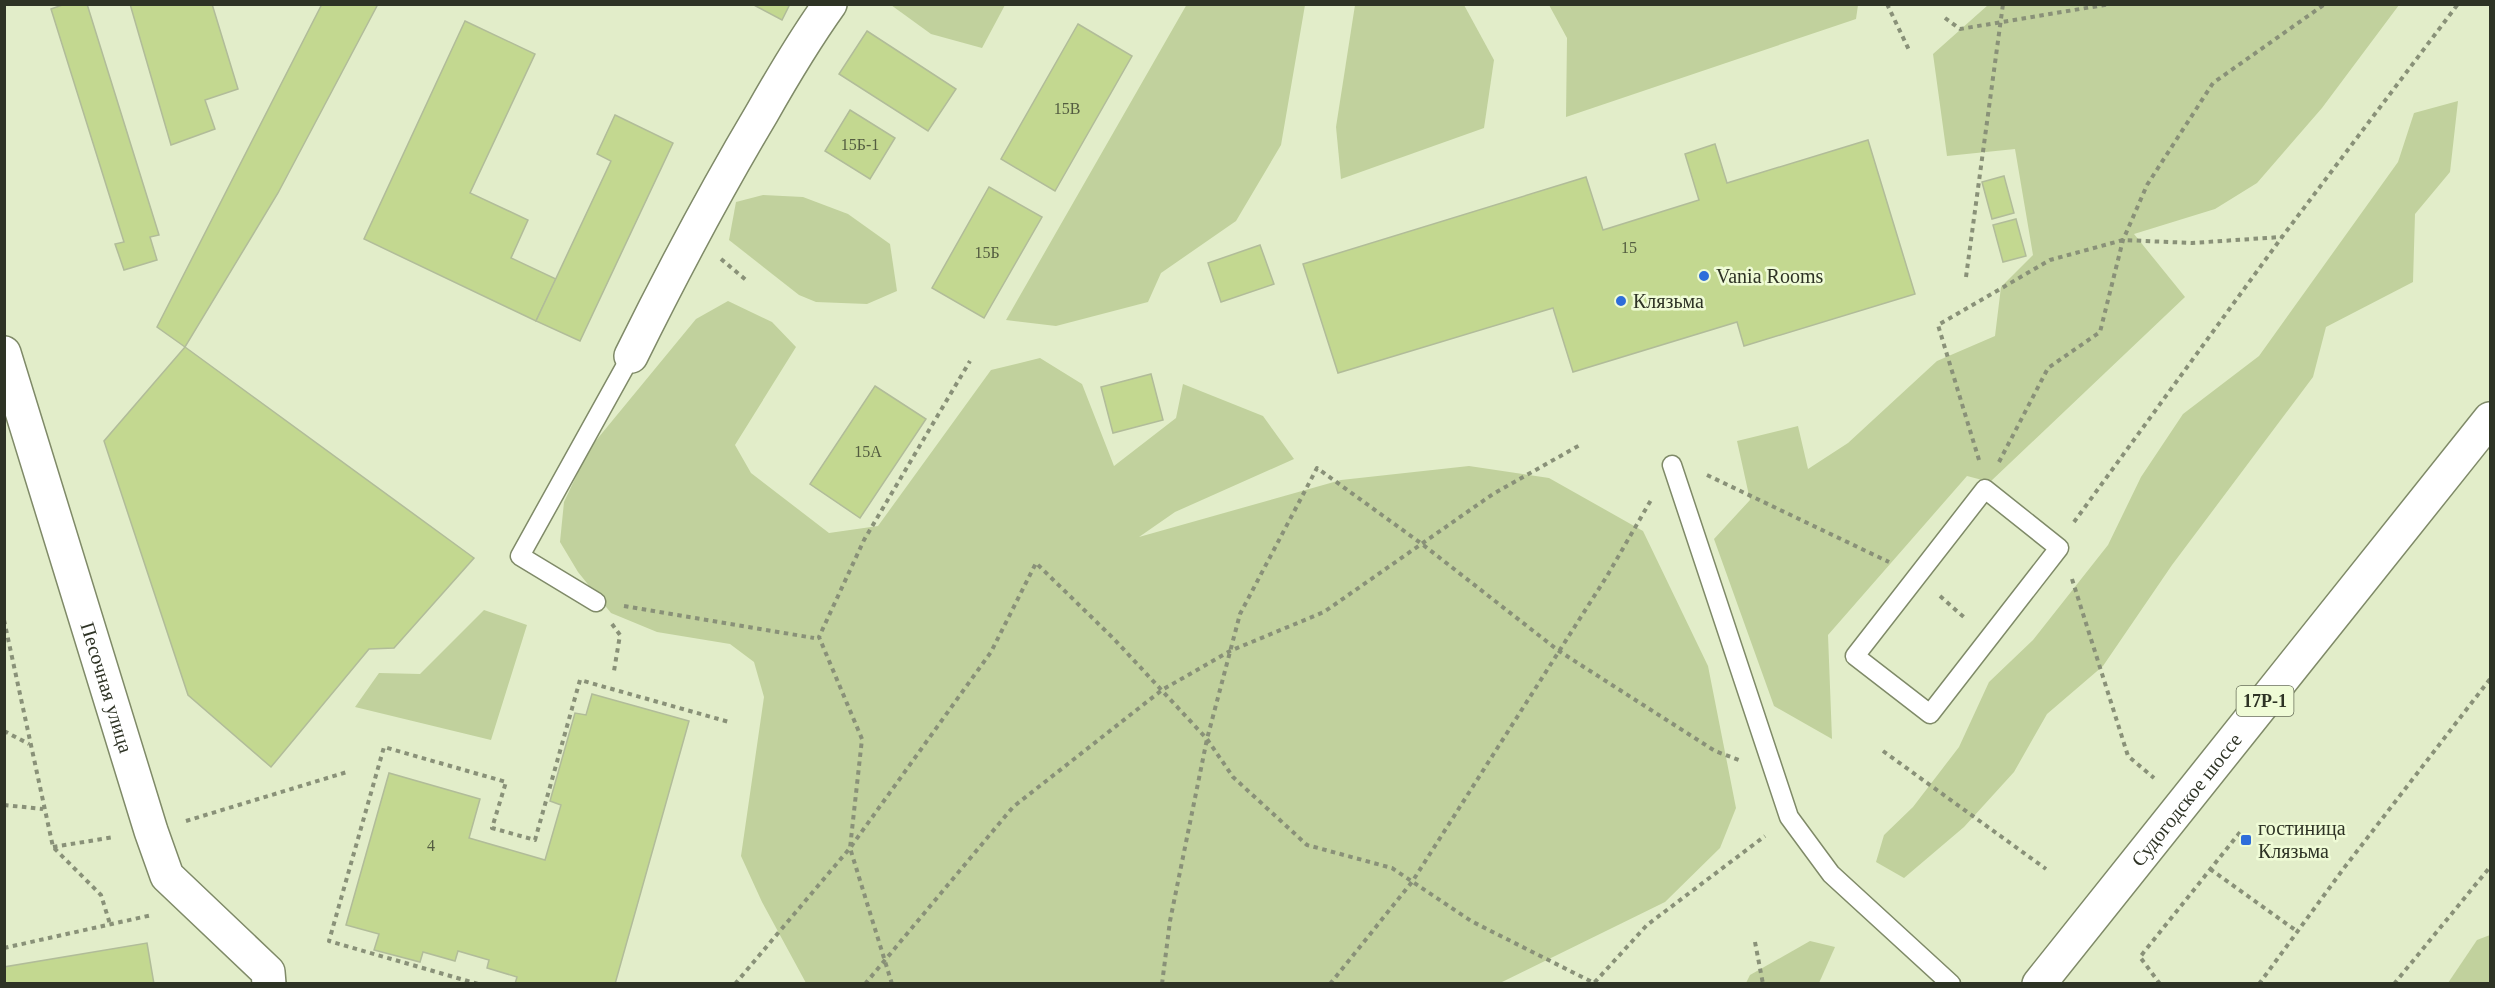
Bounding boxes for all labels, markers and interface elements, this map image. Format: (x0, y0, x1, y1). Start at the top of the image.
house number: 15В (1054, 100, 1080, 117)
house number: 15Б-1 (841, 136, 879, 153)
house number: 15 (1621, 239, 1637, 256)
house number: 15Б (974, 244, 1000, 261)
place label: Vania Rooms (1716, 265, 1823, 287)
marker: Vania Rooms (1697, 269, 1711, 283)
place label: Клязьма (1633, 290, 1704, 312)
marker: Клязьма (1614, 294, 1628, 308)
house number: 15А (854, 443, 882, 460)
street label: Песочная улица (76, 620, 137, 756)
road number: 17Р-1 (2236, 686, 2294, 716)
street label: Судогодское шоссе (2127, 729, 2246, 870)
place label: гостиница Клязьма (2258, 817, 2346, 862)
marker: гостиница Клязьма (2239, 833, 2253, 847)
house number: 4 (427, 837, 435, 854)

